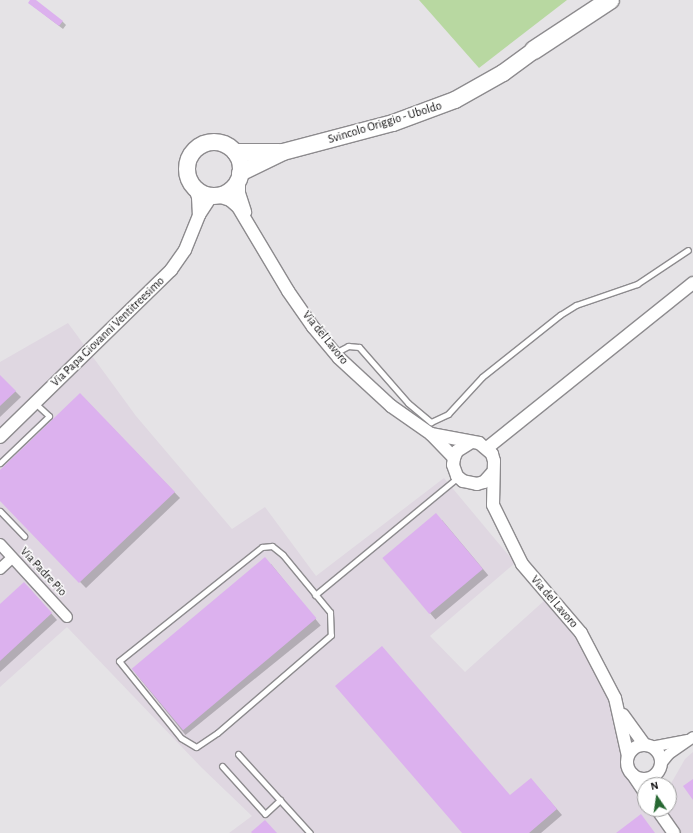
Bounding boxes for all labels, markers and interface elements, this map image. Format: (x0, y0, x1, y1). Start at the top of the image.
street label: Svincolo Origgio - Uboldo (326, 99, 444, 147)
street label: Via Papa Giovanni Ventitreesimo (48, 274, 168, 390)
street label: Via del Lavoro (299, 308, 351, 368)
street label: Via Padre Pio (17, 545, 69, 599)
street label: Via del Lavoro (527, 573, 581, 631)
north arrow (637, 777, 677, 817)
text: N (649, 780, 659, 792)

